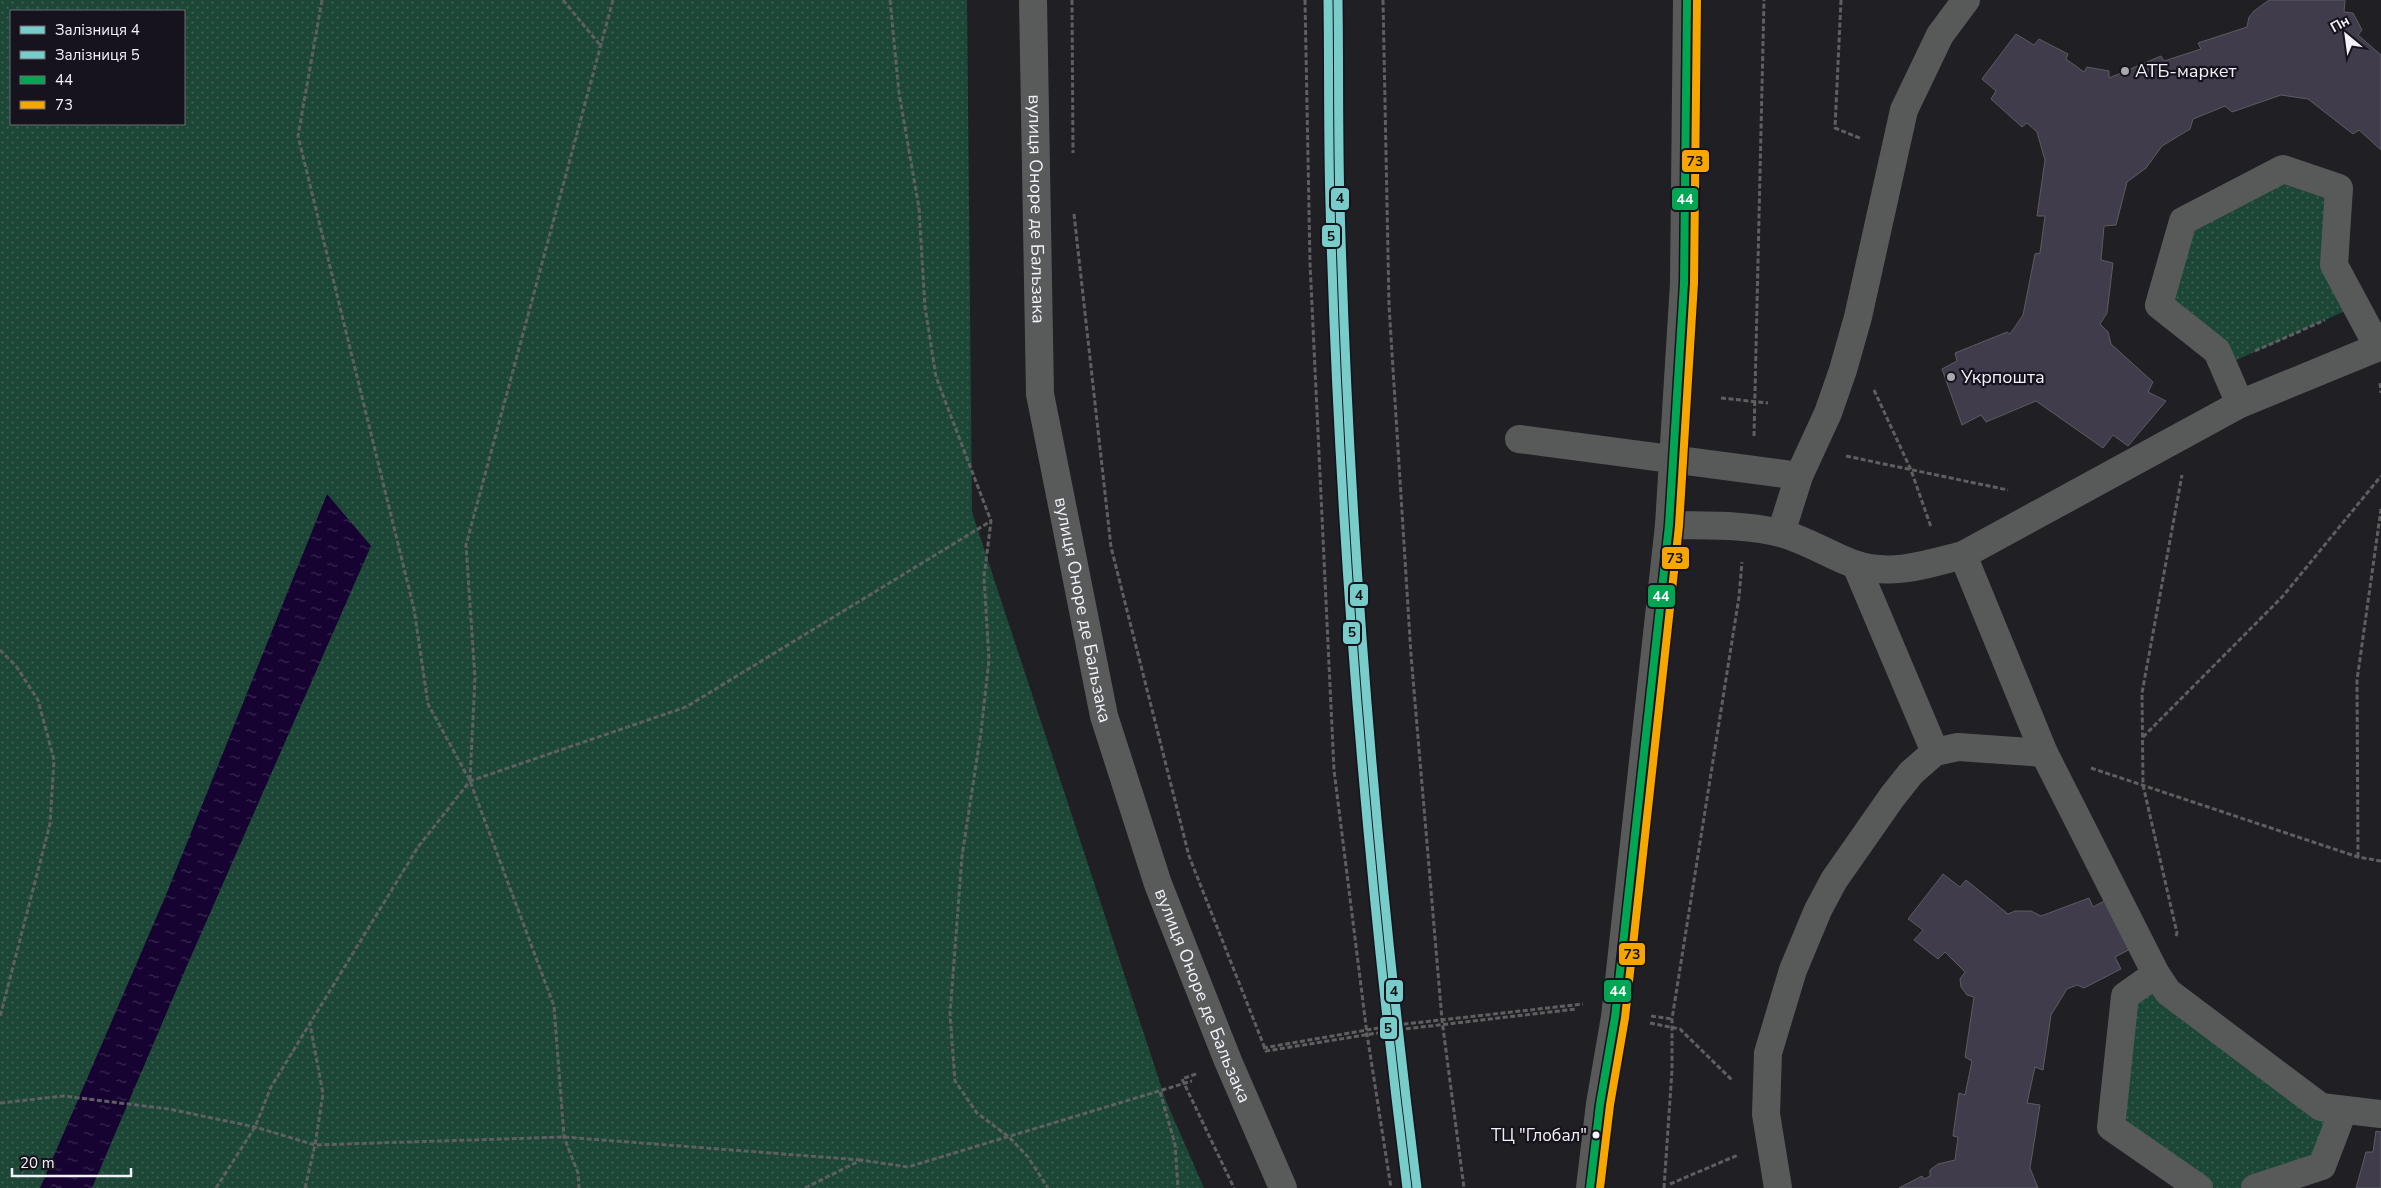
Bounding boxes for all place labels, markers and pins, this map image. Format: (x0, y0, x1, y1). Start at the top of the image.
place label: АТБ-маркет (2135, 59, 2236, 83)
marker: АТБ-маркет (2119, 65, 2131, 77)
place label: Укрпошта (1960, 365, 2045, 389)
marker: Укрпошта (1945, 371, 1957, 383)
place label: ТЦ "Глобал" (1491, 1124, 1587, 1147)
marker: ТЦ "Глобал" (1591, 1130, 1601, 1140)

